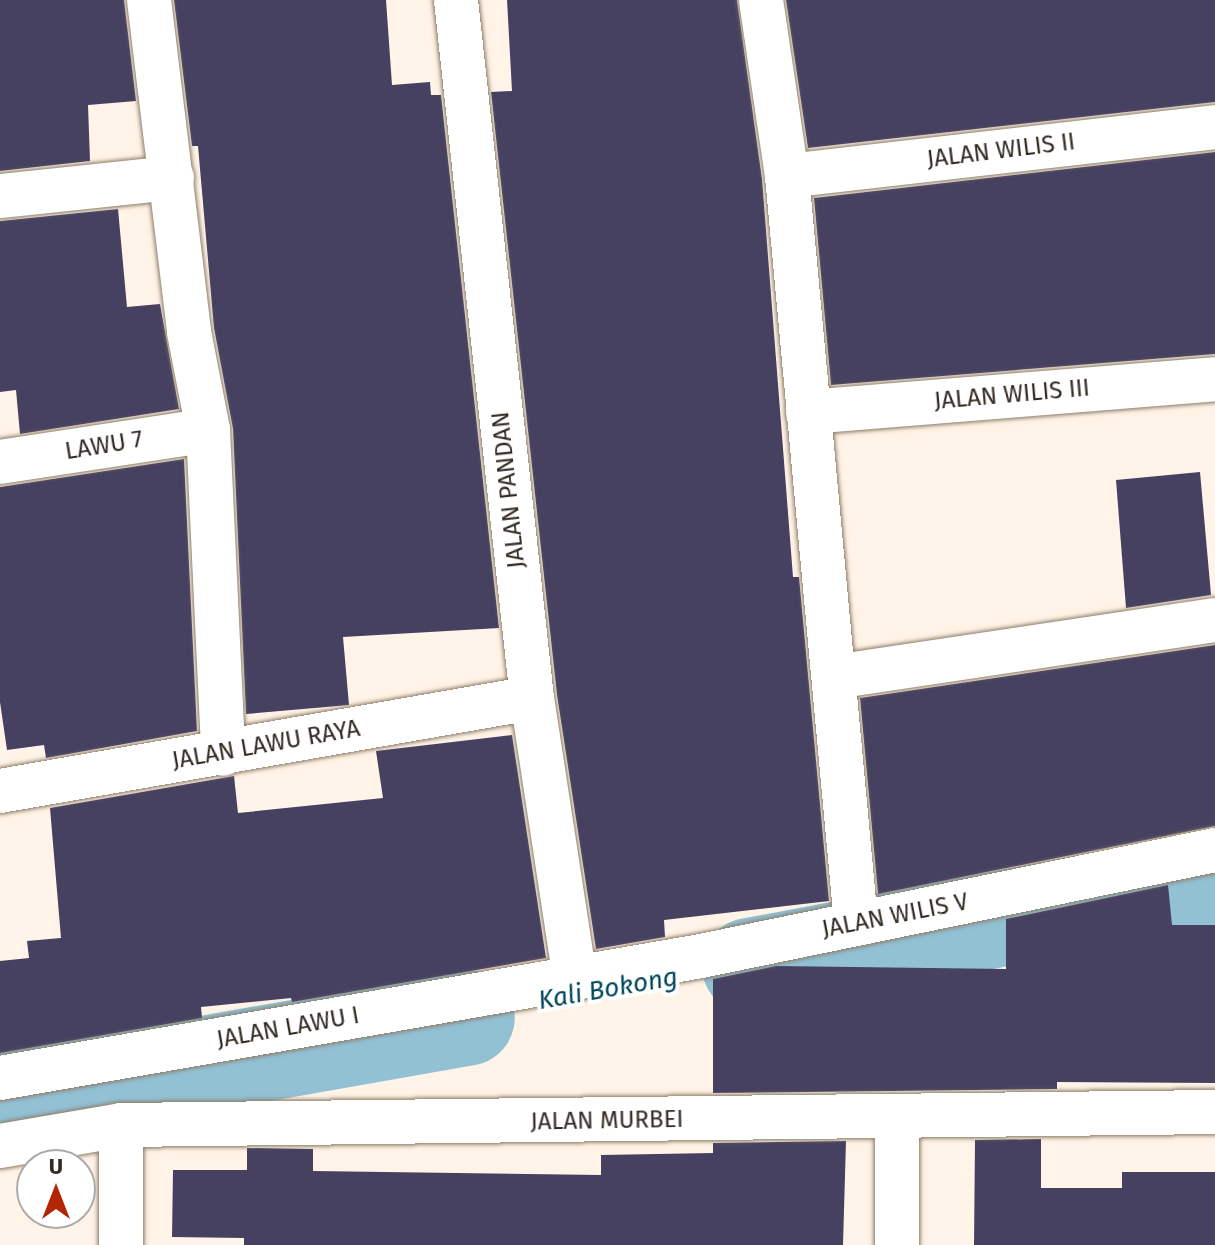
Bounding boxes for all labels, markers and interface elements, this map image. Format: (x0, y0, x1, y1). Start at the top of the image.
street label: JALAN WILIS II (925, 128, 1077, 174)
street label: JALAN WILIS III (933, 374, 1091, 416)
street label: JALAN PANDAN (486, 410, 532, 570)
street label: LAWU 7 (63, 426, 145, 466)
street label: JALAN LAWU RAYA (170, 714, 362, 776)
street label: JALAN WILIS V (819, 888, 971, 944)
water label: Kali Bokong (536, 961, 680, 1017)
street label: JALAN LAWU I (214, 1001, 362, 1055)
street label: JALAN MURBEI (530, 1105, 684, 1137)
north arrow (16, 1149, 96, 1229)
text: U (49, 1153, 63, 1180)

